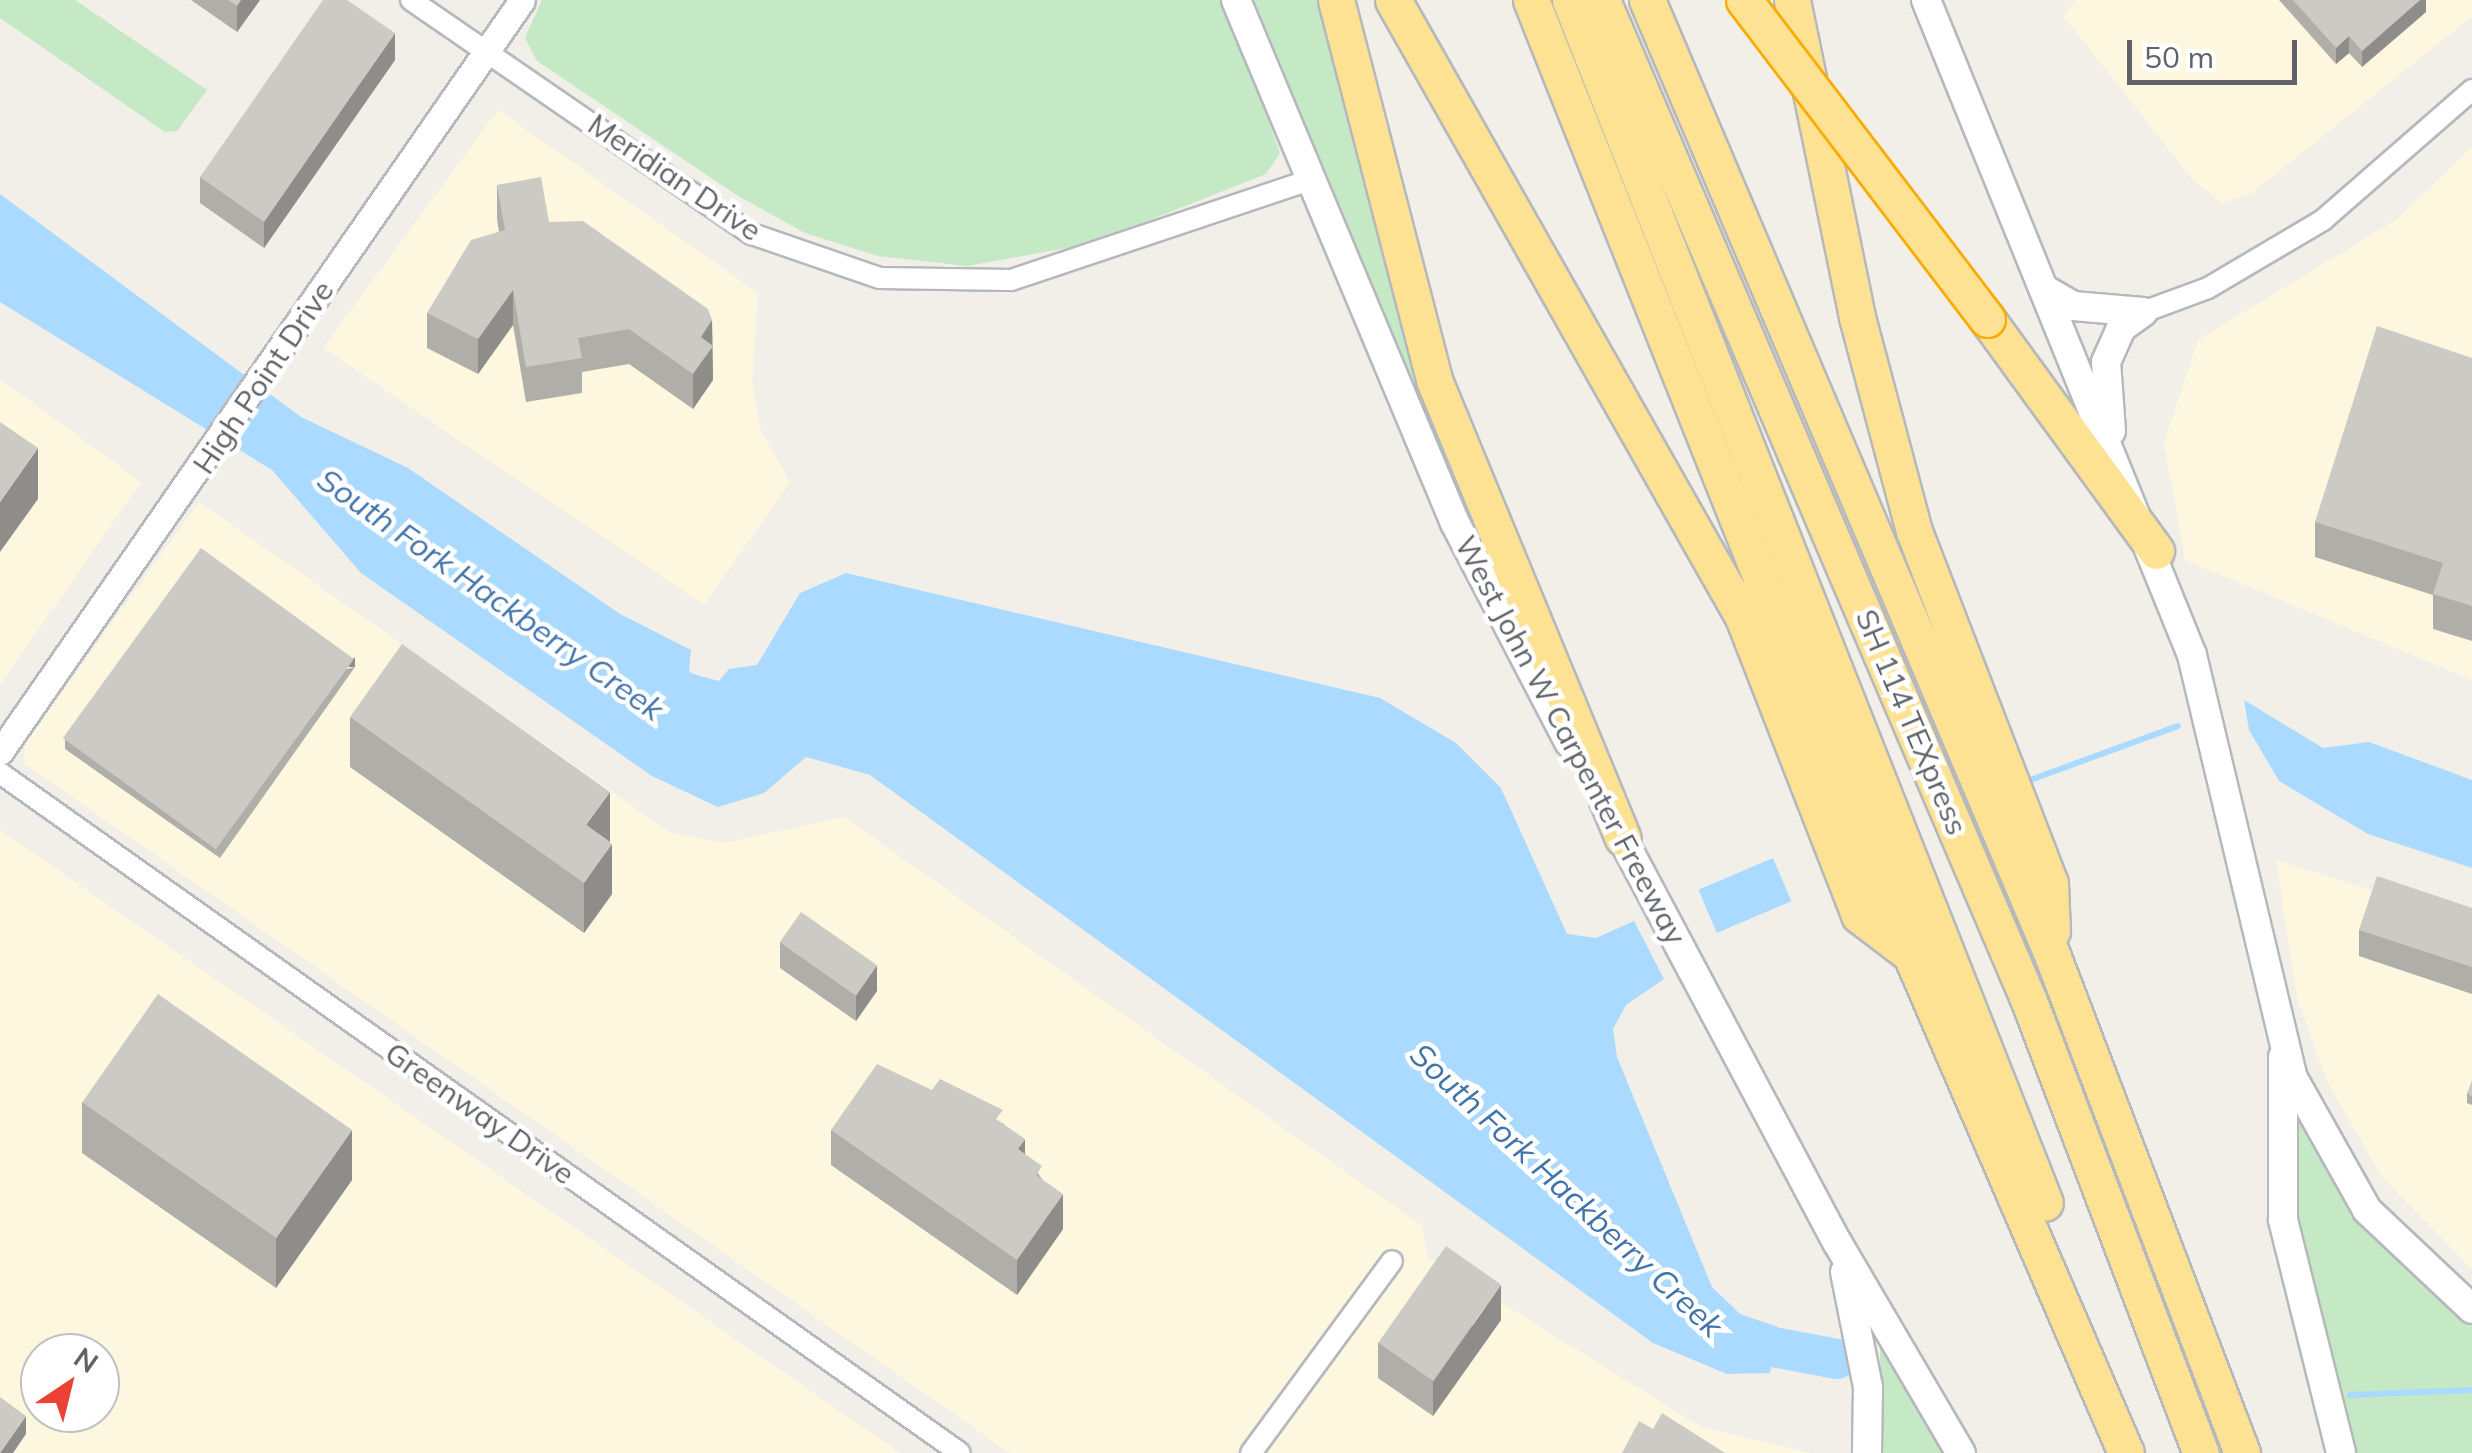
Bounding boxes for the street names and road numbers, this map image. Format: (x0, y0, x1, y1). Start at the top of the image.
street label: Meridian Drive (582, 106, 768, 248)
street label: High Point Drive (185, 274, 341, 480)
street label: West John W Carpenter Freeway (1448, 530, 1694, 950)
street label: SH 114 TEXpress (1848, 604, 1976, 840)
street label: Greenway Drive (379, 1034, 581, 1192)

